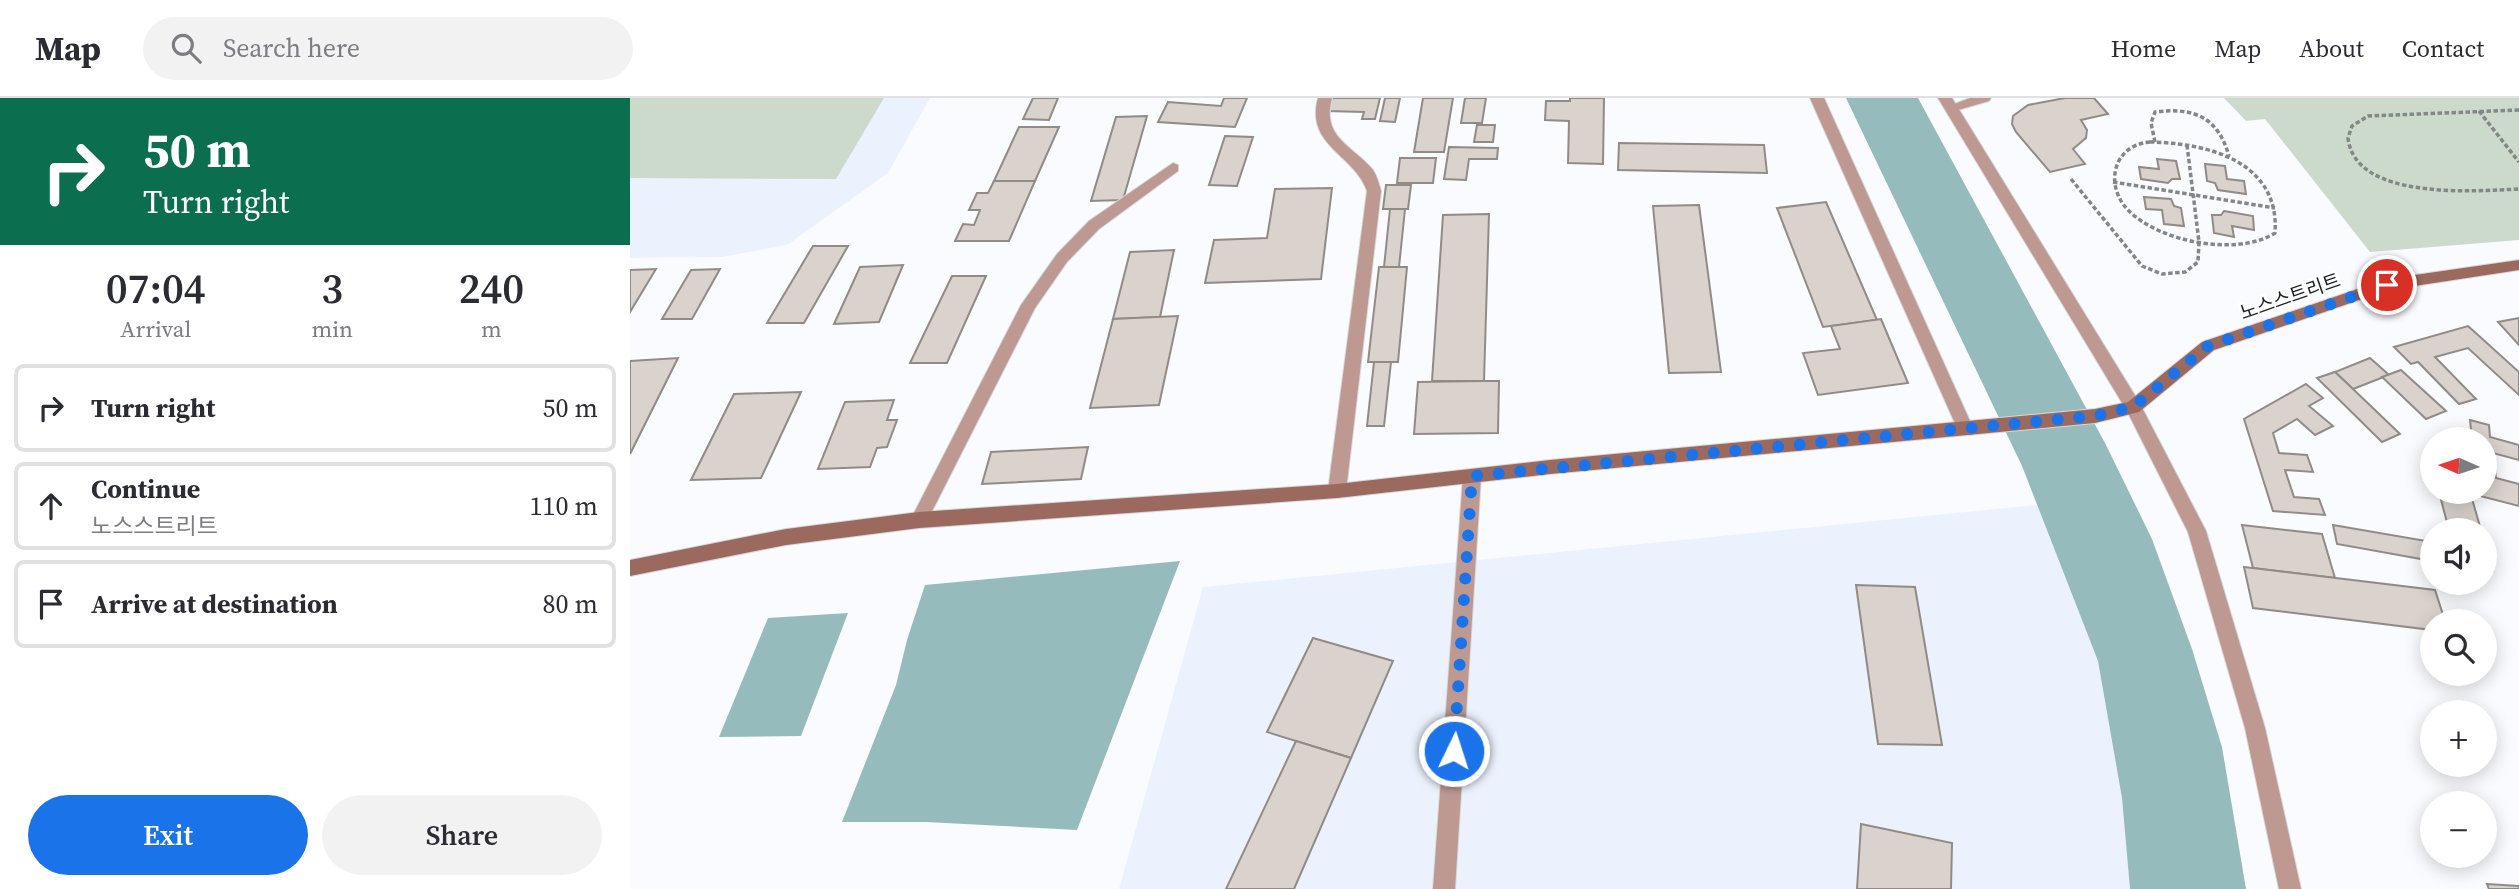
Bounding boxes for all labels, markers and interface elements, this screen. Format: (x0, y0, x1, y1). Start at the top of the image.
search box (143, 17, 633, 80)
text: Map (35, 26, 101, 71)
icon: search (167, 29, 205, 67)
text: Search here (223, 30, 360, 66)
text: Home (2111, 32, 2176, 65)
text: Map (2214, 32, 2261, 65)
text: About (2299, 32, 2364, 65)
text: Contact (2402, 32, 2484, 65)
text: 50 m (143, 116, 251, 183)
icon: right (28, 126, 119, 217)
text: Turn right (143, 180, 289, 224)
pin (2357, 255, 2417, 315)
text: 07:04 (106, 259, 206, 317)
text: 3 (321, 259, 343, 317)
text: 240 (459, 259, 524, 317)
icon: arrive (2368, 266, 2406, 304)
street label: 노스스트리트 (2236, 267, 2344, 325)
text: Arrival (120, 313, 191, 345)
text: min (311, 313, 353, 345)
text: m (481, 313, 502, 345)
icon: right (32, 389, 70, 427)
text: Turn right (91, 390, 215, 426)
text: 50 m (543, 390, 598, 426)
north arrow (2420, 427, 2497, 504)
map controls (2420, 427, 2497, 868)
text: Continue (91, 471, 200, 507)
icon: ahead (32, 487, 70, 525)
text: 110 m (530, 488, 598, 524)
text: 노스스트리트 (91, 510, 218, 542)
button: sound (2420, 518, 2497, 595)
icon: arrive (32, 585, 70, 623)
text: Arrive at destination (91, 586, 338, 622)
text: 80 m (543, 586, 598, 622)
button: search (2420, 609, 2497, 686)
button: + (2420, 700, 2497, 777)
position arrow (1417, 714, 1491, 788)
button: − (2420, 791, 2497, 868)
button: Exit (28, 795, 308, 875)
button: Share (322, 795, 602, 875)

